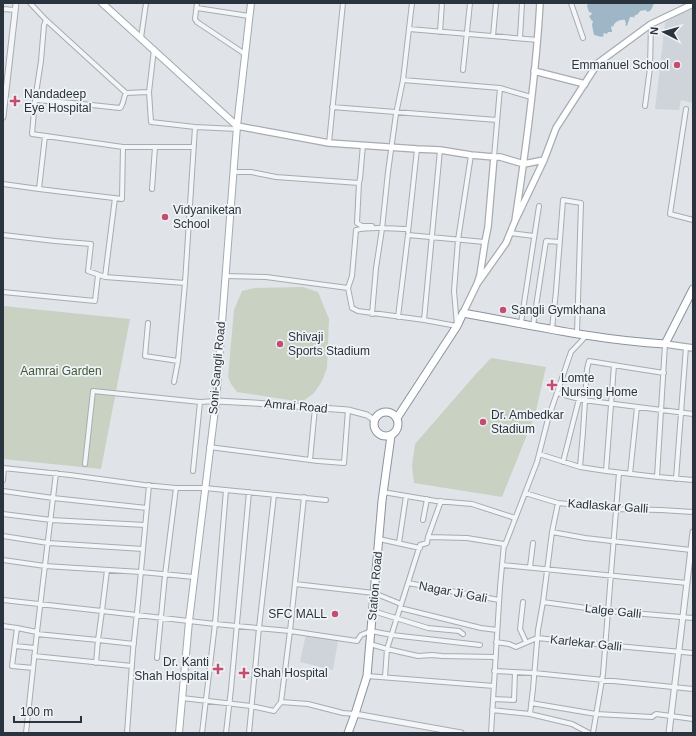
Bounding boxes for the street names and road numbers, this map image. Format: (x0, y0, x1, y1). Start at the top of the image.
street label: Soni-Sangli Road (206, 321, 228, 415)
street label: Amrai Road (264, 396, 328, 416)
street label: Kadlaskar Galli (567, 496, 649, 516)
street label: Station Road (365, 551, 385, 621)
street label: Nagar Ji Gali (418, 579, 488, 605)
street label: Lalge Galli (584, 601, 642, 621)
street label: Karlekar Galli (549, 632, 623, 654)

